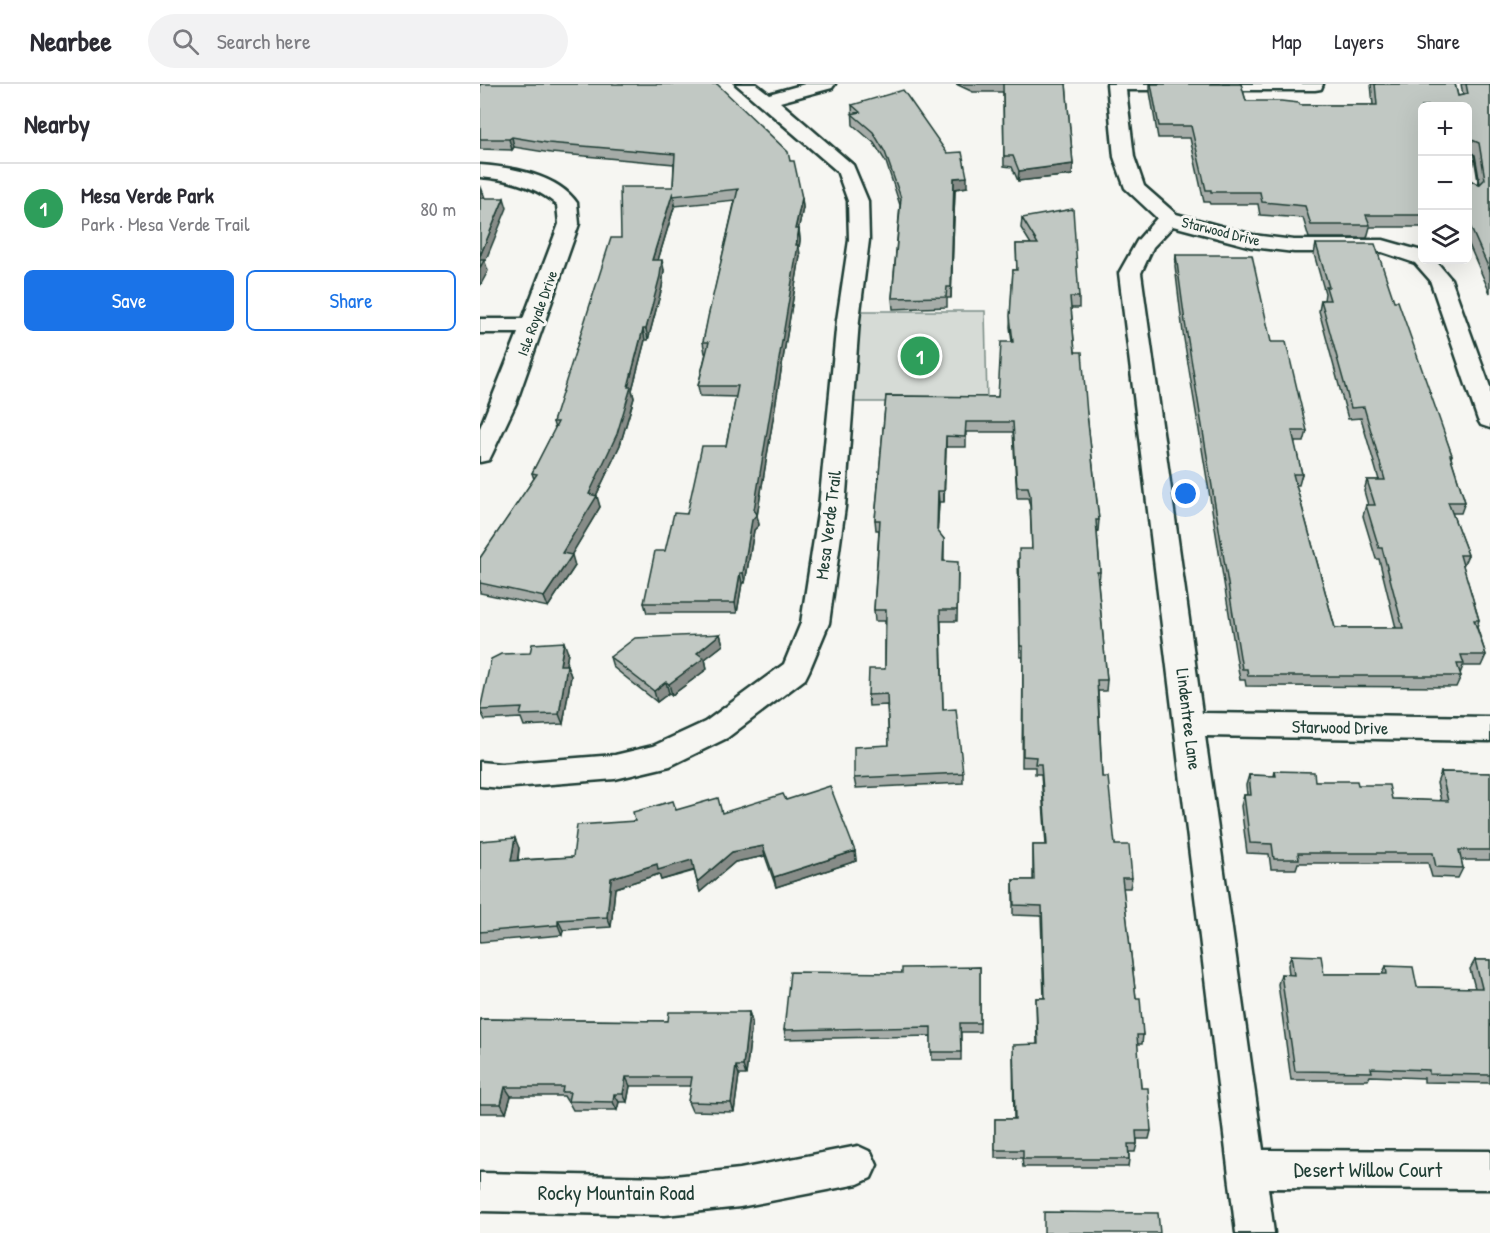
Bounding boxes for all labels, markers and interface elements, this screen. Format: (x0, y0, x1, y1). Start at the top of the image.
search box (148, 14, 568, 68)
text: Nearbee (30, 22, 112, 60)
icon: search (169, 25, 202, 58)
text: Search here (217, 26, 311, 56)
text: Map (1272, 27, 1301, 56)
text: Layers (1334, 27, 1384, 56)
text: Share (1417, 27, 1460, 56)
map controls (1418, 102, 1472, 264)
button: + (1418, 102, 1472, 156)
text: Nearby (24, 106, 90, 141)
button: − (1418, 156, 1472, 210)
text: Mesa Verde Park (81, 180, 214, 210)
text: 1 (40, 195, 47, 222)
text: 80 m (420, 195, 456, 222)
text: Park · Mesa Verde Trail (81, 210, 250, 237)
button: layers (1418, 210, 1472, 264)
street label: Starwood Drive (1180, 211, 1263, 251)
street label: Isle Royale Drive (512, 267, 562, 359)
button: Save (24, 270, 234, 331)
button: Share (246, 270, 456, 331)
pin: 1 (900, 334, 940, 378)
street label: Mesa Verde Trail (809, 469, 847, 581)
your location (1171, 479, 1200, 508)
street label: Lindentree Lane (1170, 667, 1208, 771)
street label: Starwood Drive (1292, 714, 1388, 740)
street label: Desert Willow Court (1294, 1155, 1443, 1184)
street label: Rocky Mountain Road (538, 1178, 694, 1207)

